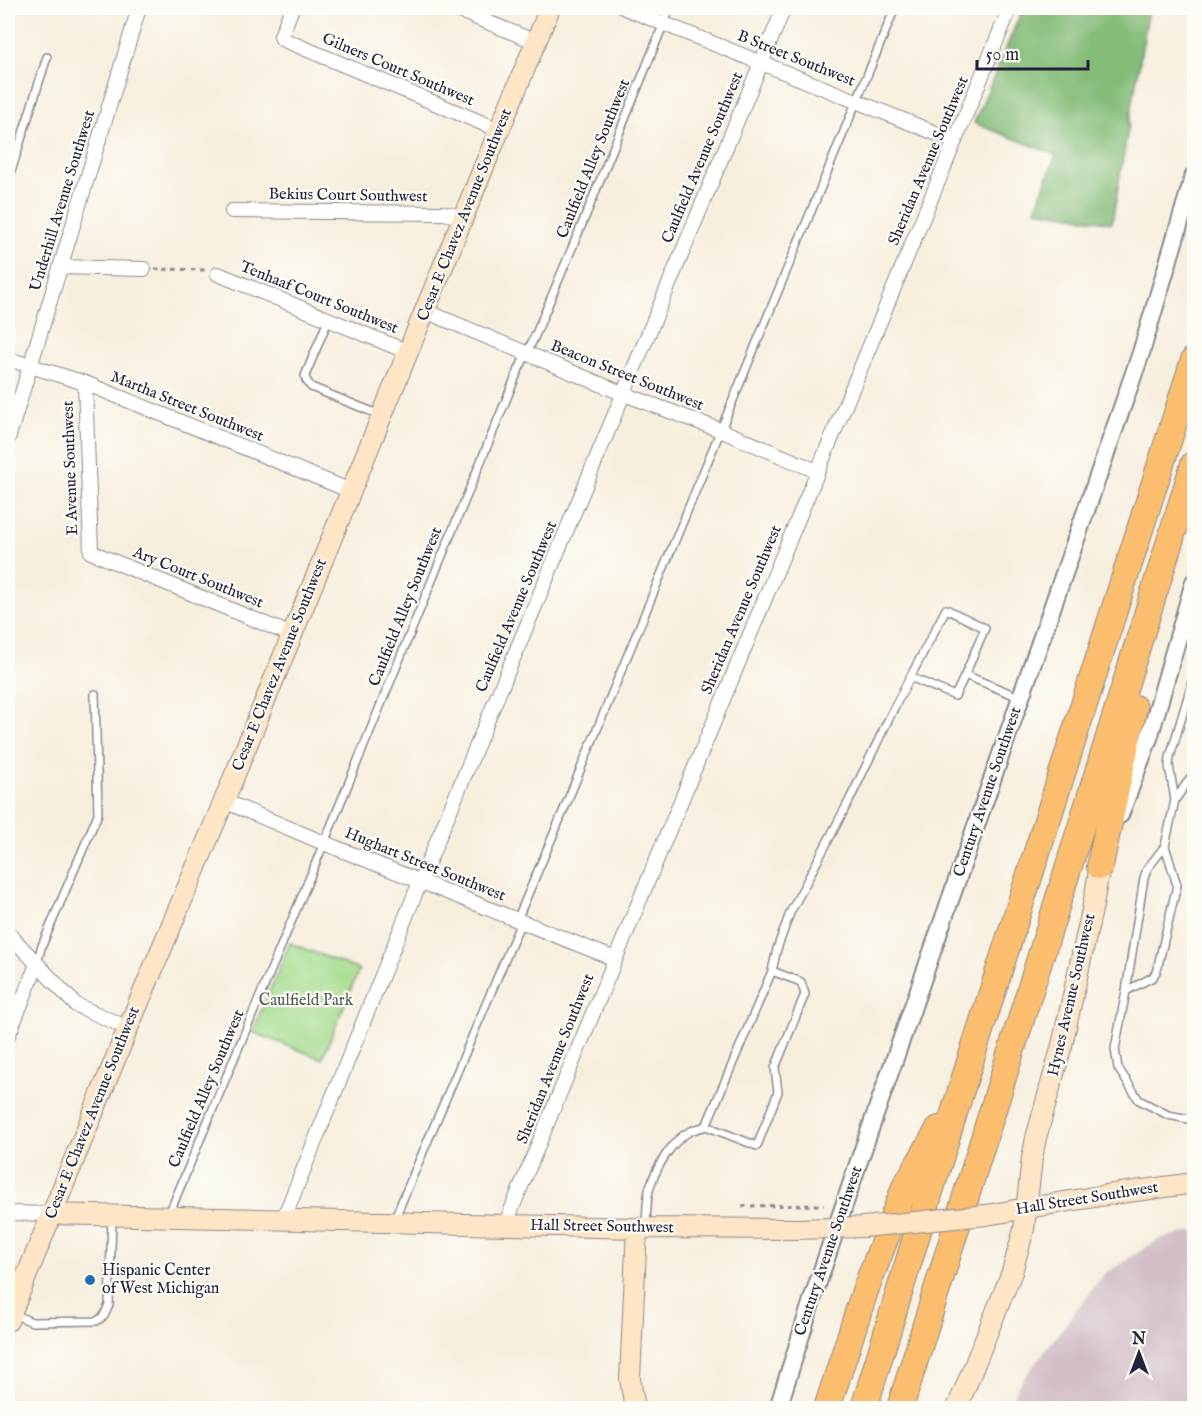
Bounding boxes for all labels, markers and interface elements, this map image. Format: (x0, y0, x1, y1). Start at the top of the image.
street label: B Street Southwest (734, 26, 858, 92)
street label: Gilners Court Southwest (319, 29, 477, 111)
scale bar (977, 33, 1088, 71)
text: 50 m (986, 44, 1019, 67)
street label: Caulfield Avenue Southwest (658, 69, 748, 247)
street label: Sheridan Avenue Southwest (884, 73, 974, 249)
street label: Caulfield Alley Southwest (553, 76, 635, 242)
street label: Cesar E Chavez Avenue Southwest (413, 105, 517, 324)
street label: Underhill Avenue Southwest (26, 107, 100, 294)
street label: Bekius Court Southwest (268, 185, 428, 207)
street label: Tenhaaf Court Southwest (237, 257, 401, 339)
street label: Beacon Street Southwest (548, 336, 707, 416)
street label: Martha Street Southwest (108, 367, 267, 447)
street label: E Avenue Southwest (59, 400, 83, 536)
street label: Caulfield Avenue Southwest (472, 518, 562, 696)
street label: Sheridan Avenue Southwest (697, 522, 787, 698)
street label: Caulfield Alley Southwest (365, 524, 447, 690)
street label: Ary Court Southwest (129, 542, 267, 613)
street label: Cesar E Chavez Avenue Southwest (228, 555, 332, 774)
street label: Century Avenue Southwest (950, 704, 1027, 880)
street label: Hughart Street Southwest (342, 824, 509, 907)
street label: Hynes Avenue Southwest (1044, 911, 1101, 1078)
street label: Sheridan Avenue Southwest (513, 971, 599, 1147)
park label: Caulfield Park (259, 991, 354, 1011)
street label: Cesar E Chavez Avenue Southwest (41, 1003, 145, 1222)
street label: Caulfield Alley Southwest (165, 1006, 250, 1171)
street label: Century Avenue Southwest (791, 1163, 868, 1339)
street label: Hall Street Southwest (1014, 1178, 1160, 1220)
street label: Hall Street Southwest (530, 1216, 675, 1238)
place label: Hispanic Center of West Michigan (102, 1261, 220, 1299)
marker: Hispanic Center of West Michigan (83, 1273, 97, 1287)
north arrow (1109, 1323, 1169, 1383)
text: N (1131, 1330, 1146, 1350)

